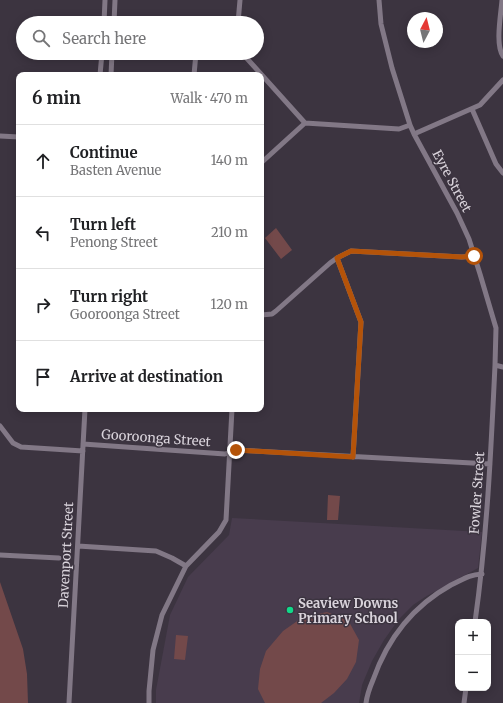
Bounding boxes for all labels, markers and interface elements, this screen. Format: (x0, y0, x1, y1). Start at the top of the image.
north arrow (407, 12, 443, 48)
search box (16, 16, 264, 60)
icon: search (30, 27, 52, 49)
text: Search here (62, 29, 146, 48)
text: 6 min (32, 87, 81, 109)
text: Walk · 470 m (170, 90, 248, 107)
text: Continue (70, 143, 138, 162)
street label: Eyre Street (429, 147, 475, 215)
icon: ahead (32, 150, 54, 172)
text: 140 m (211, 152, 248, 169)
text: Basten Avenue (70, 162, 161, 179)
text: Turn left (70, 215, 136, 234)
icon: left (32, 222, 54, 244)
text: 210 m (211, 224, 248, 241)
text: Penong Street (70, 234, 158, 251)
route start (465, 247, 483, 265)
text: Turn right (70, 287, 148, 306)
icon: right (32, 294, 54, 316)
text: 120 m (210, 296, 248, 313)
text: Gooroonga Street (70, 306, 180, 323)
icon: arrive (32, 366, 54, 388)
text: Arrive at destination (70, 367, 223, 386)
street label: Gooroonga Street (101, 426, 211, 450)
route end (227, 441, 245, 459)
street label: Fowler Street (466, 451, 488, 535)
street label: Davenport Street (55, 502, 77, 608)
place label: Seaview Downs Primary School (298, 595, 399, 627)
marker: Seaview Downs Primary School (285, 605, 295, 615)
map controls (455, 619, 491, 691)
button: + (455, 619, 491, 655)
button: − (455, 655, 491, 691)

